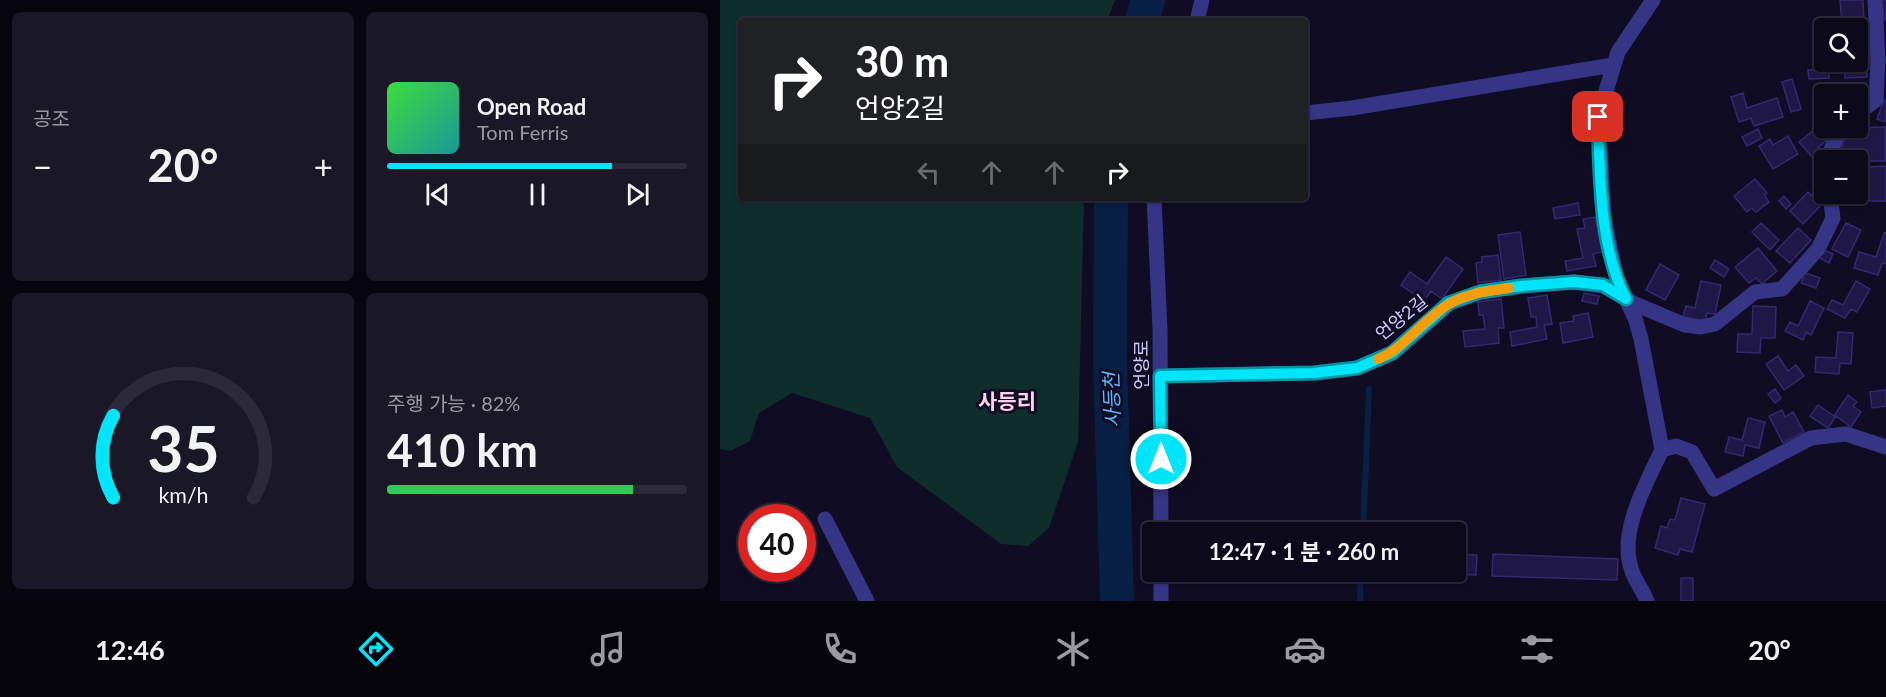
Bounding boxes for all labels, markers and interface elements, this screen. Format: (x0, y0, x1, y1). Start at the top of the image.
map controls (1814, 18, 1868, 204)
button: search (1814, 18, 1868, 72)
text: 30 m (855, 36, 949, 86)
icon: right (756, 42, 834, 120)
button: + (1814, 84, 1868, 138)
text: 언양2길 (855, 91, 945, 124)
pin (1572, 91, 1623, 142)
text: Open Road (477, 93, 586, 120)
icon: arrive (1581, 100, 1614, 133)
text: 공조 (33, 106, 70, 130)
text: Tom Ferris (477, 120, 568, 144)
text: 20° (148, 138, 218, 192)
text: − (33, 146, 52, 186)
text: + (314, 146, 333, 186)
button: − (1814, 150, 1868, 204)
icon: left (912, 156, 945, 189)
icon: ahead (975, 156, 1008, 189)
icon: ahead (1038, 156, 1071, 189)
icon: right (1101, 156, 1134, 189)
icon: previous (421, 178, 454, 211)
icon: pause (521, 178, 554, 211)
icon: next (621, 178, 654, 211)
street label: 언양2길 (1371, 290, 1431, 344)
street label: 언양로 (1130, 340, 1152, 390)
water label: 사등천 (1098, 369, 1124, 428)
district label: 사등리 (978, 388, 1036, 413)
text: 주행 가능 · 82% (387, 391, 520, 415)
text: 35 (147, 410, 219, 485)
text: 410 km (387, 423, 538, 477)
position arrow (1129, 427, 1193, 491)
text: km/h (158, 482, 208, 508)
speed limit sign: 40 (738, 504, 816, 582)
text: 12:47 · 1 분 · 260 m (1209, 538, 1399, 565)
icon: directions (355, 628, 397, 670)
icon: music (587, 628, 629, 670)
icon: phone (819, 628, 861, 670)
icon: climate (1052, 628, 1094, 670)
icon: car (1284, 628, 1326, 670)
icon: filters (1516, 628, 1558, 670)
text: 12:46 (95, 633, 165, 666)
text: 20° (1748, 633, 1791, 666)

